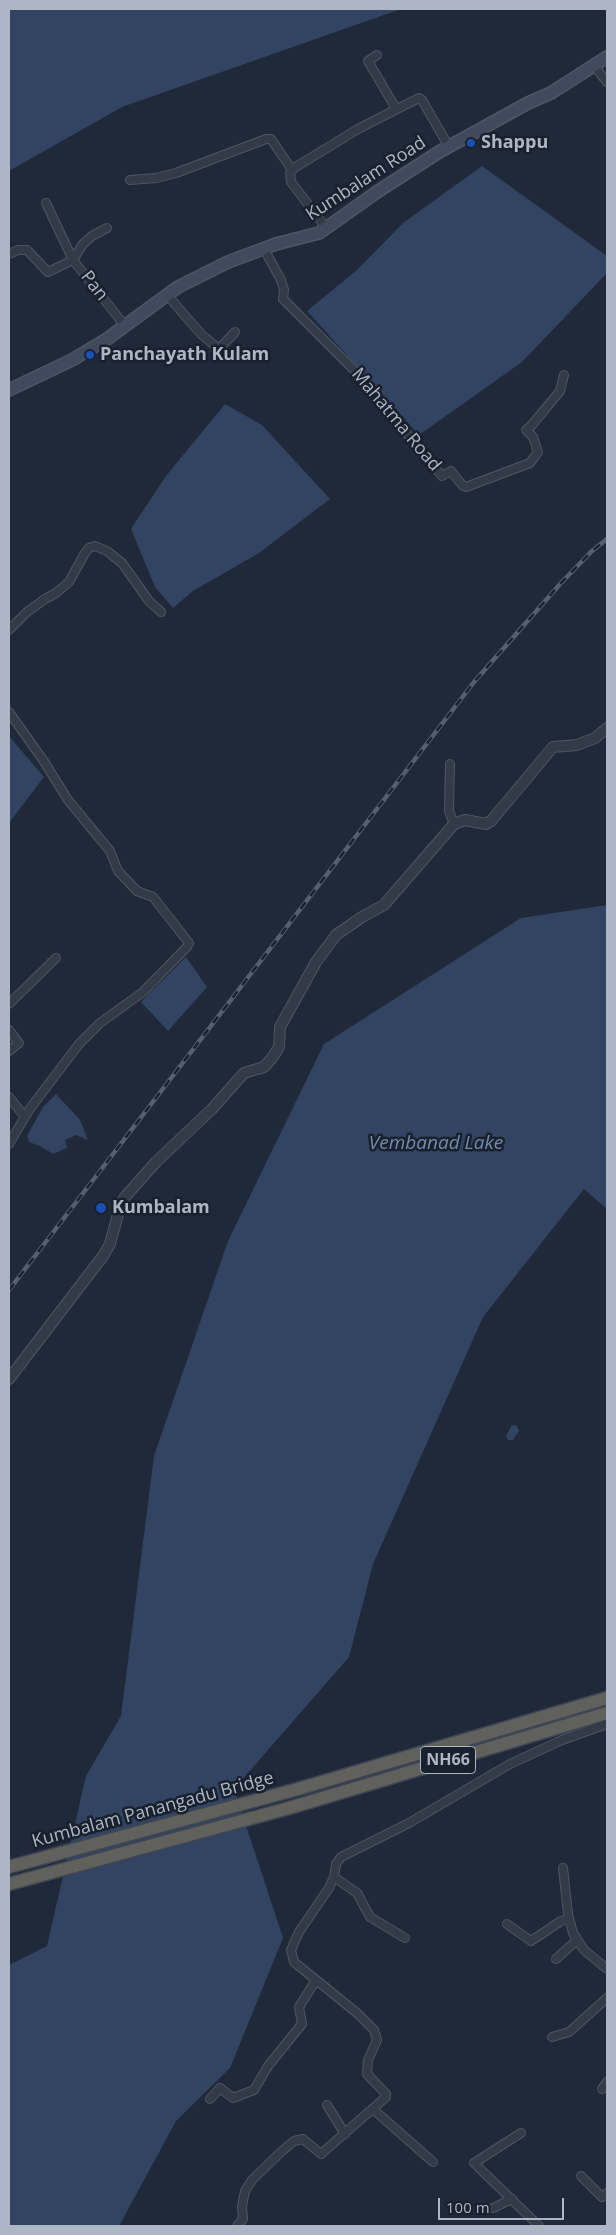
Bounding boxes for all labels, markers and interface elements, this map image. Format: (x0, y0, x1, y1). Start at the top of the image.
street label: Kumbalam Road (302, 132, 430, 226)
place label: Shappu (481, 132, 548, 154)
marker: Shappu (465, 137, 477, 149)
street label: Pan (76, 267, 112, 305)
place label: Panchayath Kulam (100, 344, 269, 366)
marker: Panchayath Kulam (84, 349, 96, 361)
street label: Mahatma Road (347, 364, 445, 476)
water label: Vembanad Lake (369, 1133, 503, 1155)
place label: Kumbalam (112, 1197, 210, 1219)
marker: Kumbalam (94, 1201, 108, 1215)
road number: NH66 (420, 1746, 476, 1774)
street label: Kumbalam Panangadu Bridge (30, 1767, 276, 1853)
scale bar (441, 2188, 567, 2220)
text: 100 m (446, 2197, 490, 2217)

